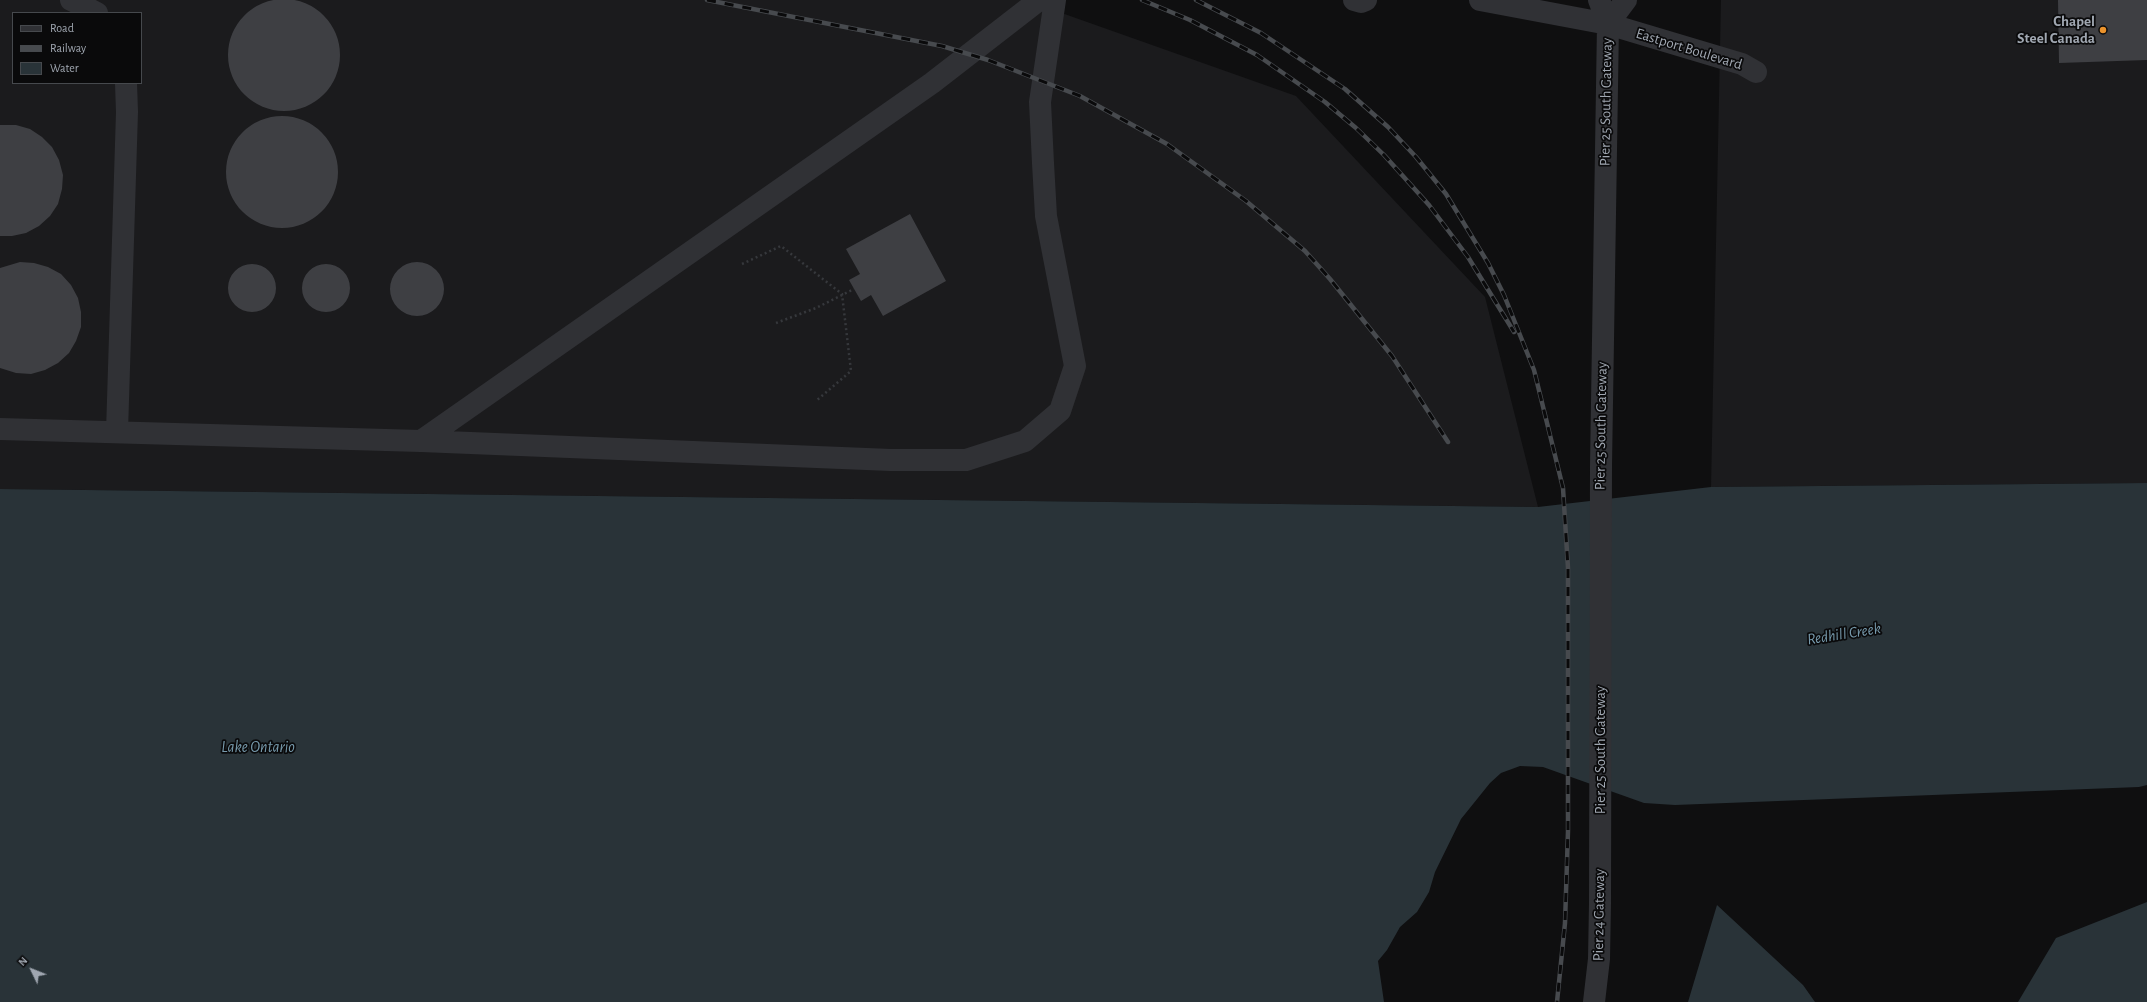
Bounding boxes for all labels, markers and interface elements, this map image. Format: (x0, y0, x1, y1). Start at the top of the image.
legend (12, 12, 142, 84)
place label: Chapel Steel Canada (2017, 12, 2095, 47)
text: Road (50, 22, 74, 34)
street label: Eastport Boulevard (1634, 24, 1744, 74)
marker: Chapel Steel Canada (2098, 25, 2108, 35)
street label: Pier 25 South Gateway (1596, 38, 1616, 166)
text: Railway (50, 42, 86, 54)
text: Water (50, 62, 79, 74)
street label: Pier 25 South Gateway (1591, 362, 1611, 490)
water label: Redhill Creek (1806, 619, 1882, 649)
street label: Pier 25 South Gateway (1591, 686, 1609, 814)
water label: Lake Ontario (221, 737, 295, 757)
street label: Pier 24 Gateway (1589, 869, 1609, 961)
north arrow (12, 950, 52, 990)
text: N (16, 955, 29, 968)

